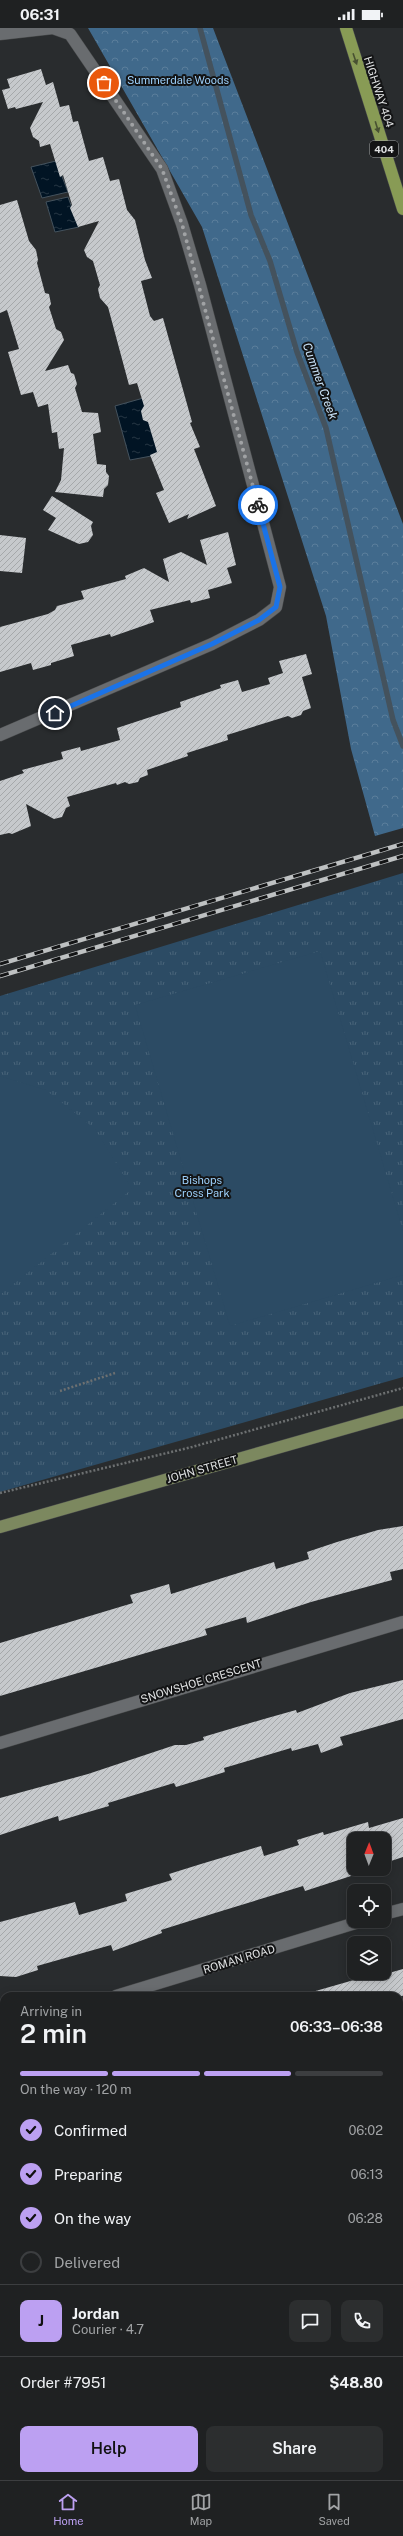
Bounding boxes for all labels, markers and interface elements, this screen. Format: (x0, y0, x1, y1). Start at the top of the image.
text: 06:31 (20, 6, 60, 23)
one-way arrow (353, 54, 359, 66)
street label: HIGHWAY 404 (362, 55, 396, 129)
pin (87, 66, 121, 100)
icon: bag (93, 72, 115, 94)
park label: Summerdale Woods (127, 74, 230, 86)
one-way arrow (375, 122, 381, 134)
road number: 404 (370, 141, 398, 157)
water label: Cummer Creek (300, 341, 341, 422)
courier (238, 485, 278, 525)
icon: bike (247, 494, 269, 516)
pin (38, 696, 72, 730)
icon: home (44, 702, 66, 724)
park label: Bishops Cross Park (174, 1174, 230, 1199)
street label: JOHN STREET (165, 1453, 239, 1485)
street label: SNOWSHOE CRESCENT (139, 1657, 263, 1705)
north arrow (347, 1832, 391, 1876)
map controls (347, 1832, 391, 1980)
button: locate (347, 1884, 391, 1928)
button: layers (347, 1936, 391, 1980)
street label: ROMAN ROAD (202, 1942, 277, 1976)
text: Arriving in (20, 2004, 82, 2019)
text: 2 min (20, 2018, 87, 2049)
text: 06:33–06:38 (290, 2018, 383, 2035)
text: On the way · 120 m (20, 2082, 132, 2097)
icon: check (20, 2119, 42, 2141)
text: Confirmed (54, 2122, 127, 2139)
text: 06:02 (348, 2123, 383, 2138)
icon: check (20, 2163, 42, 2185)
text: Preparing (54, 2166, 123, 2183)
text: 06:13 (351, 2167, 383, 2182)
icon: check (20, 2207, 42, 2229)
text: On the way (54, 2210, 131, 2227)
text: 06:28 (348, 2211, 383, 2226)
text: Delivered (54, 2254, 120, 2271)
button: chat (289, 2300, 331, 2342)
button: phone (341, 2300, 383, 2342)
text: Jordan (72, 2305, 119, 2322)
text: J (38, 2312, 44, 2329)
text: Courier · 4.7 (72, 2322, 144, 2337)
text: Order #7951 (20, 2374, 106, 2391)
text: $48.80 (329, 2374, 383, 2391)
button: Help (20, 2426, 198, 2472)
button: Share (206, 2426, 383, 2472)
tab: Home (53, 2491, 83, 2527)
tab: Map (190, 2491, 212, 2527)
tab: Saved (318, 2491, 350, 2527)

